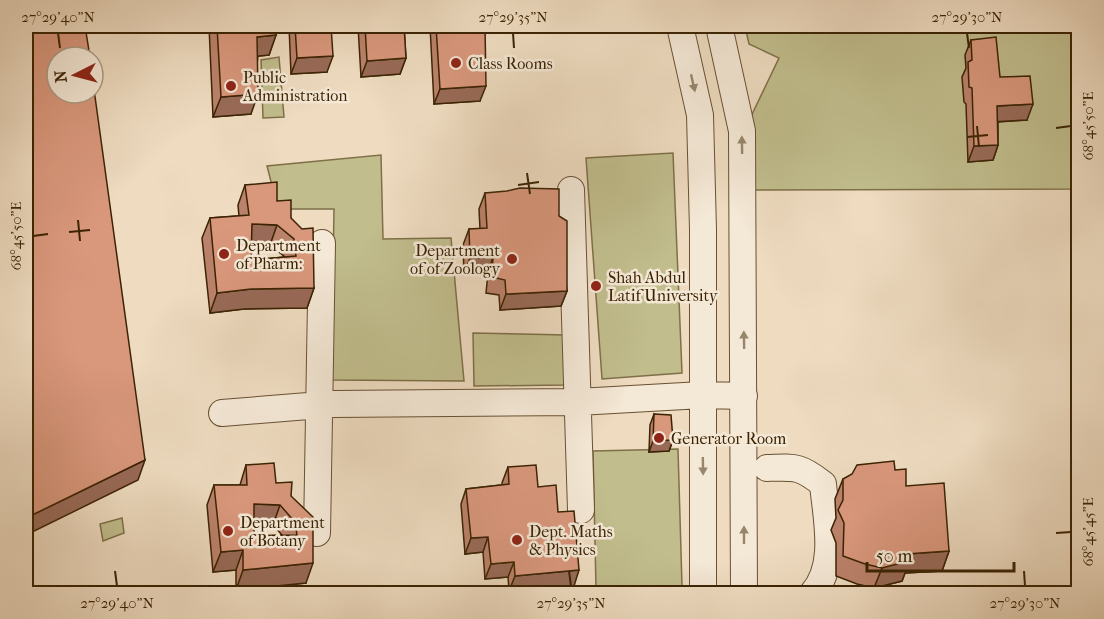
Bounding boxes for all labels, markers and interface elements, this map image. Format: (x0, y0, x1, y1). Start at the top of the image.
text: 27°29'40"N (21, 8, 95, 26)
text: 27°29'35"N (478, 8, 548, 26)
text: 27°29'30"N (932, 8, 1003, 26)
north arrow (45, 45, 105, 105)
place label: Class Rooms (468, 54, 553, 73)
marker: Class Rooms (449, 56, 463, 70)
place label: Public Administration (242, 68, 348, 105)
text: N (50, 69, 71, 84)
one-way arrow (689, 73, 698, 92)
marker: Public Administration (224, 79, 238, 93)
text: 68°45'50"E (1079, 92, 1097, 161)
one-way arrow (737, 136, 747, 155)
text: 68°45'50"E (7, 202, 25, 271)
place label: Department of Pharm: (236, 236, 321, 273)
place label: Department of of Zoology (410, 241, 500, 278)
marker: Department of Pharm: (217, 247, 231, 261)
marker: Department of of Zoology (505, 252, 519, 266)
place label: Shah Abdul Latif University (608, 268, 718, 305)
marker: Shah Abdul Latif University (589, 279, 603, 293)
one-way arrow (739, 331, 748, 350)
place label: Generator Room (671, 429, 787, 448)
marker: Generator Room (652, 431, 666, 445)
one-way arrow (698, 456, 708, 475)
text: 68°45'45"E (1079, 497, 1097, 567)
place label: Department of Botany (240, 513, 325, 550)
place label: Dept. Maths & Physics (529, 522, 613, 559)
marker: Department of Botany (221, 524, 235, 538)
one-way arrow (739, 526, 749, 545)
marker: Dept. Maths & Physics (510, 533, 524, 547)
scale bar (867, 535, 1014, 573)
text: 50 m (876, 546, 913, 567)
text: 27°29'40"N (80, 594, 154, 612)
text: 27°29'35"N (536, 594, 606, 612)
text: 27°29'30"N (990, 594, 1061, 612)

